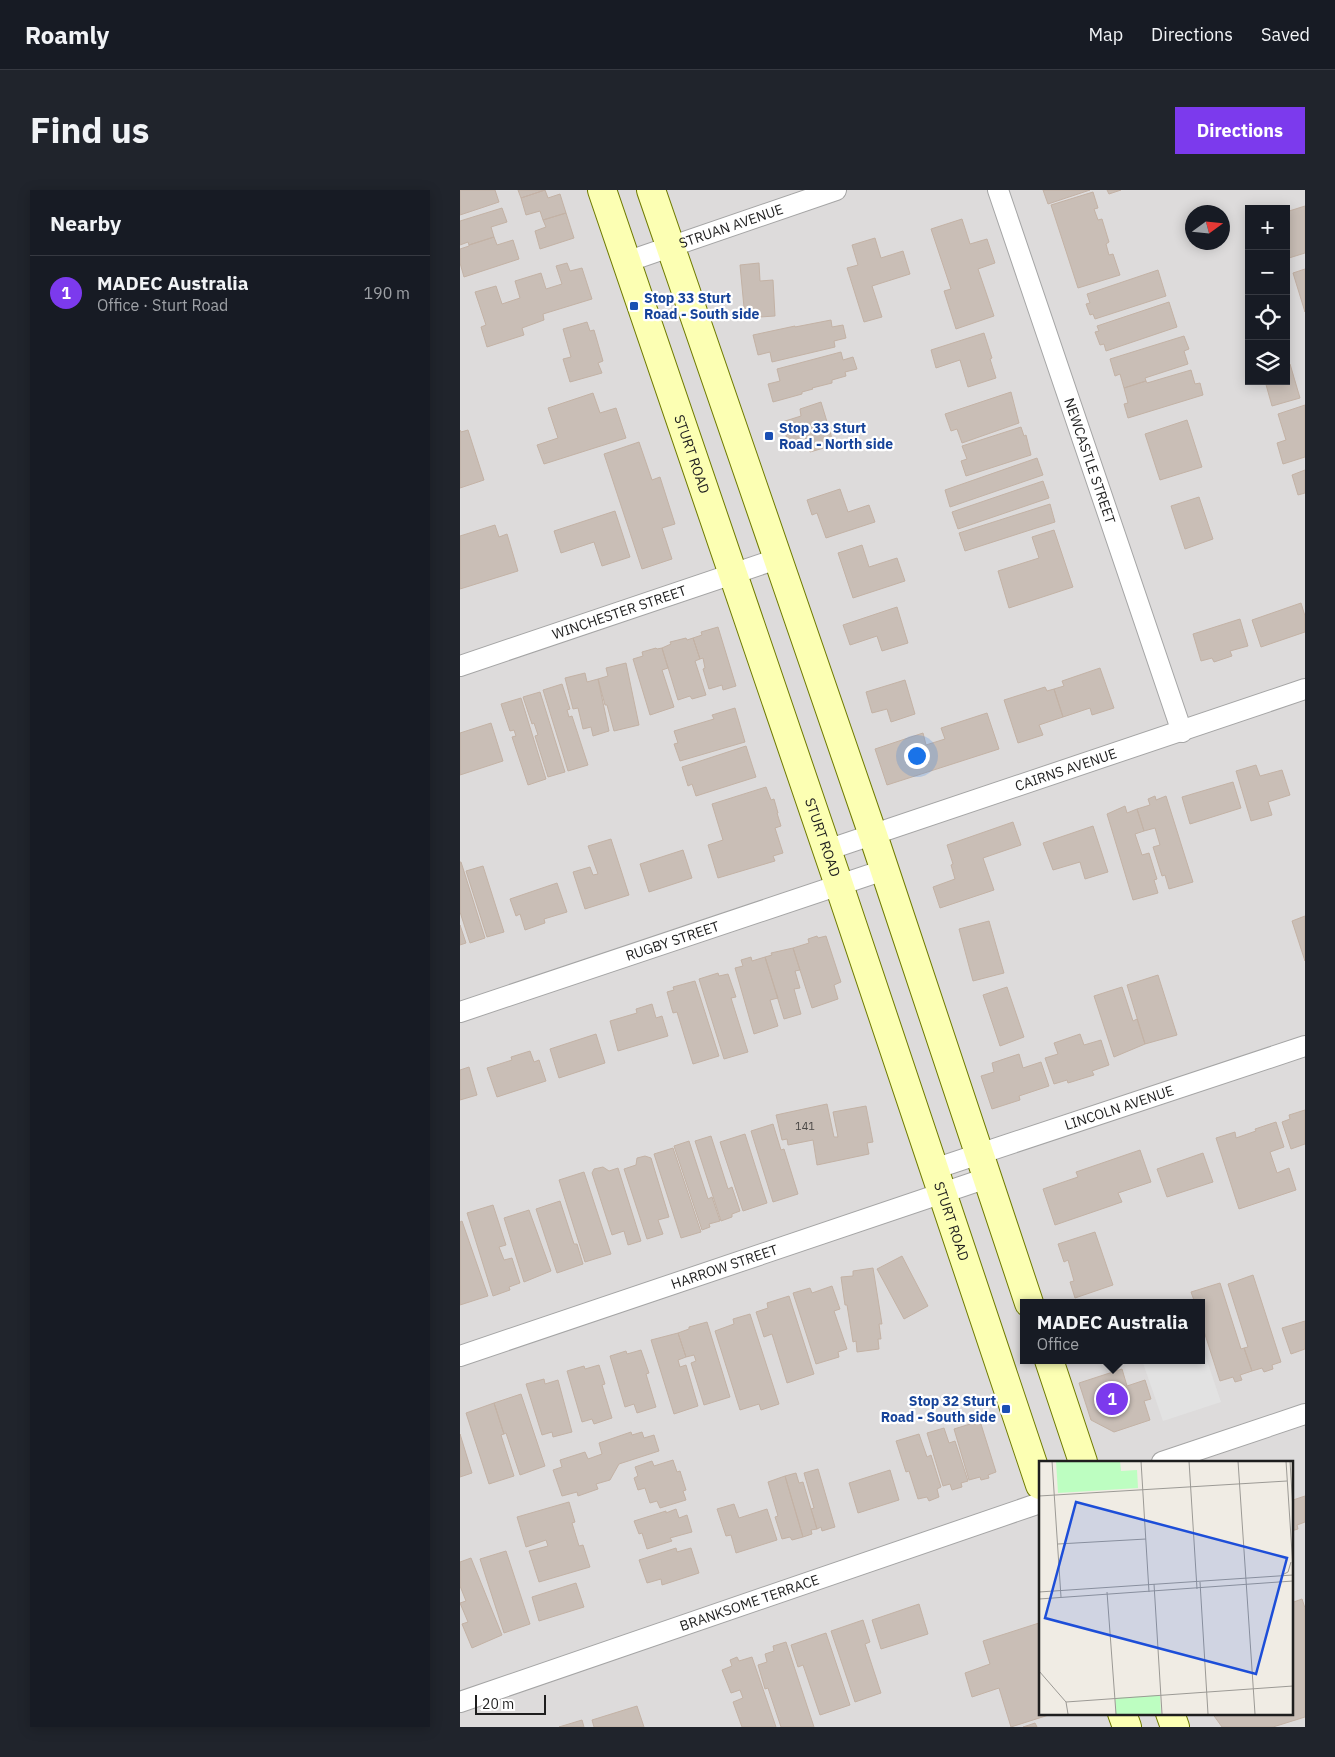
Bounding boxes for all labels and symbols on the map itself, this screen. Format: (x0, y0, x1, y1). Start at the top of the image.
street label: STRUAN AVENUE (677, 200, 785, 252)
north arrow (1185, 205, 1230, 250)
place label: Stop 33 Sturt Road - South side (644, 289, 759, 323)
marker: Stop 33 Sturt Road - South side (628, 300, 640, 312)
street label: NEWCASTLE STREET (1060, 395, 1120, 526)
street label: STURT ROAD (670, 412, 714, 496)
place label: Stop 33 Sturt Road - North side (779, 419, 893, 453)
marker: Stop 33 Sturt Road - North side (763, 430, 775, 442)
street label: WINCHESTER STREET (550, 581, 689, 643)
your location (904, 743, 930, 769)
street label: CAIRNS AVENUE (1013, 744, 1119, 795)
street label: STURT ROAD (801, 796, 845, 879)
street label: RUGBY STREET (623, 917, 722, 965)
street label: LINCOLN AVENUE (1062, 1081, 1176, 1134)
house number: 141 (795, 1119, 815, 1133)
street label: STURT ROAD (930, 1179, 973, 1263)
street label: HARROW STREET (669, 1240, 780, 1293)
pin: 1 (1096, 1380, 1128, 1418)
place label: Stop 32 Sturt Road - South side (881, 1392, 996, 1426)
marker: Stop 32 Sturt Road - South side (1000, 1403, 1012, 1415)
inset map (1039, 1461, 1292, 1714)
street label: BRANKSOME TERRACE (677, 1570, 822, 1635)
scale bar (475, 1692, 546, 1715)

